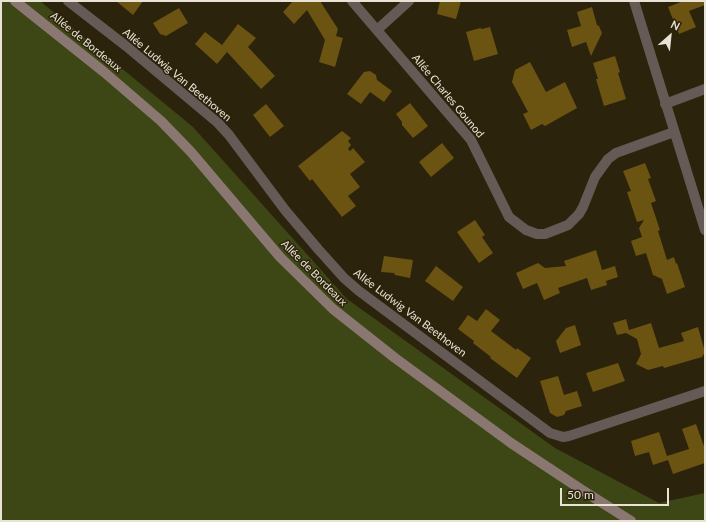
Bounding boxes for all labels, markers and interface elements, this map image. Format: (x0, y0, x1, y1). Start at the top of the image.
street label: Allée de Bordeaux (48, 9, 124, 75)
north arrow (650, 16, 690, 56)
text: N (669, 17, 682, 33)
street label: Allée Ludwig Van Beethoven (120, 26, 234, 124)
street label: Allée Charles Gounod (409, 52, 487, 140)
street label: Allée de Bordeaux (278, 237, 350, 309)
street label: Allée Ludwig Van Beethoven (351, 266, 469, 360)
scale bar (562, 480, 671, 506)
text: 50 m (567, 487, 594, 502)

